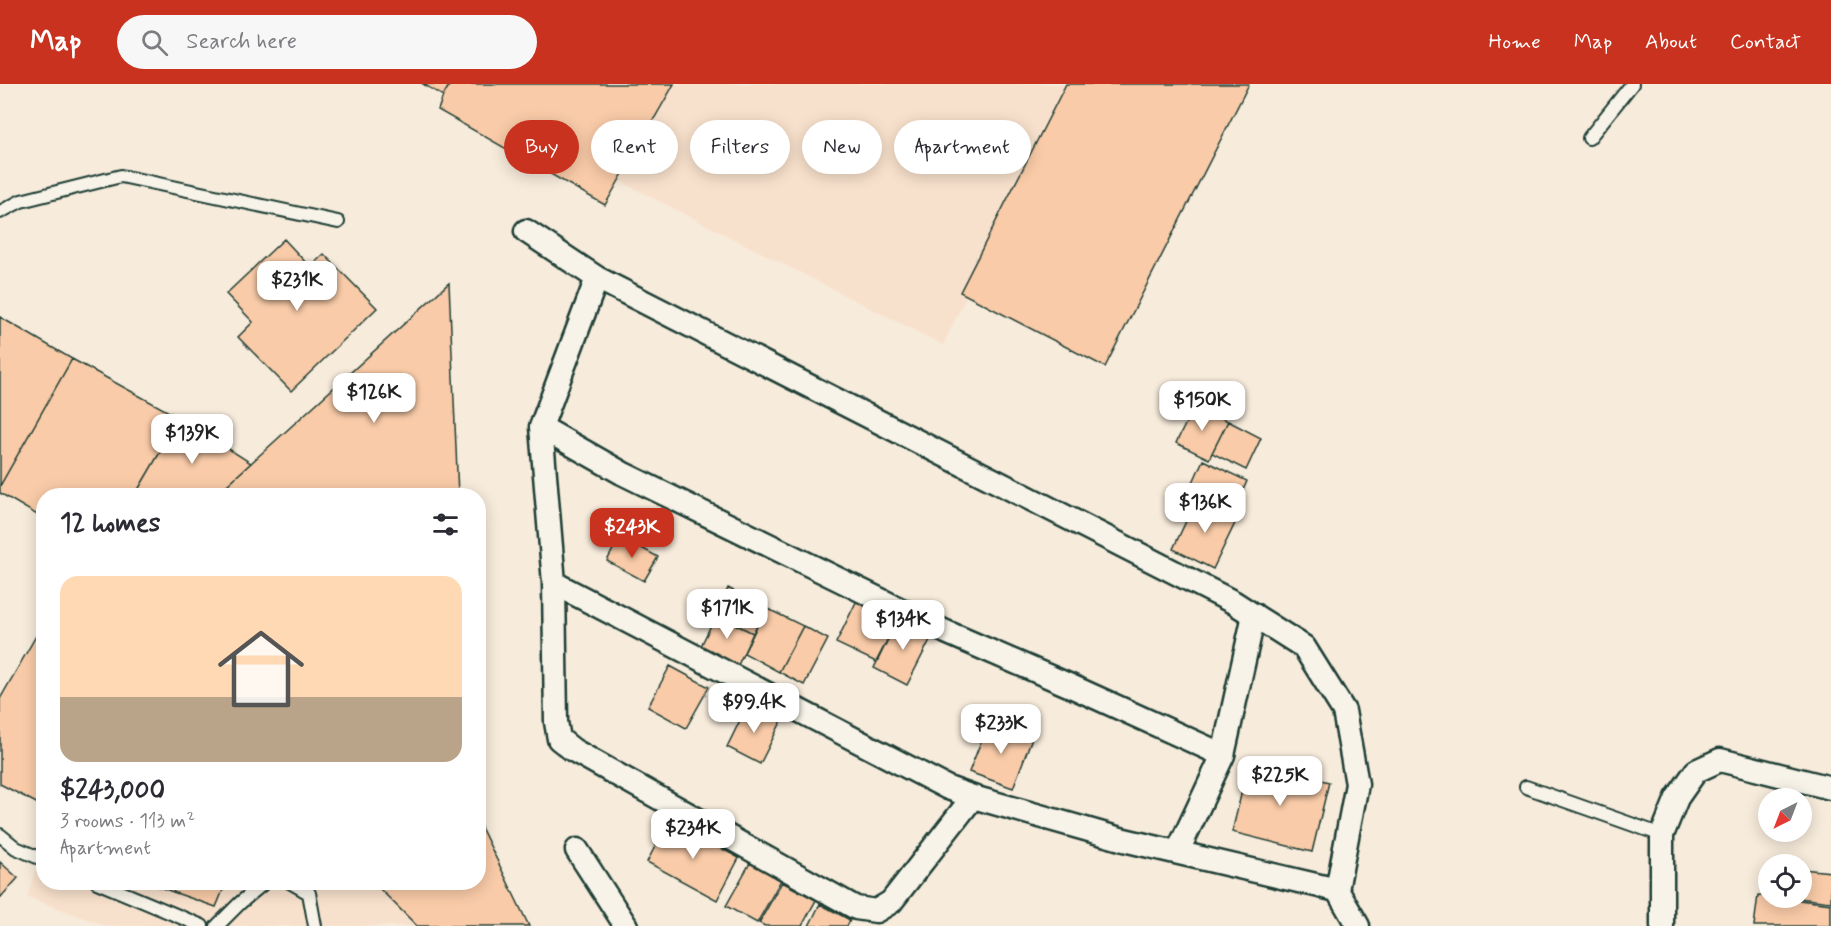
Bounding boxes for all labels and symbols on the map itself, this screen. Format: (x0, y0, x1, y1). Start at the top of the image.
pin: $231K (255, 261, 339, 312)
pin: $126K (332, 373, 416, 424)
pin: $150K (1160, 381, 1244, 432)
pin: $139K (150, 414, 234, 465)
pin: $136K (1163, 483, 1247, 534)
pin: $243K (590, 508, 674, 559)
pin: $171K (685, 589, 769, 640)
pin: $134K (861, 600, 945, 651)
pin: $99.4K (705, 683, 803, 734)
pin: $233K (959, 704, 1043, 755)
pin: $225K (1238, 756, 1322, 807)
north arrow (1758, 788, 1812, 842)
pin: $234K (651, 809, 735, 860)

